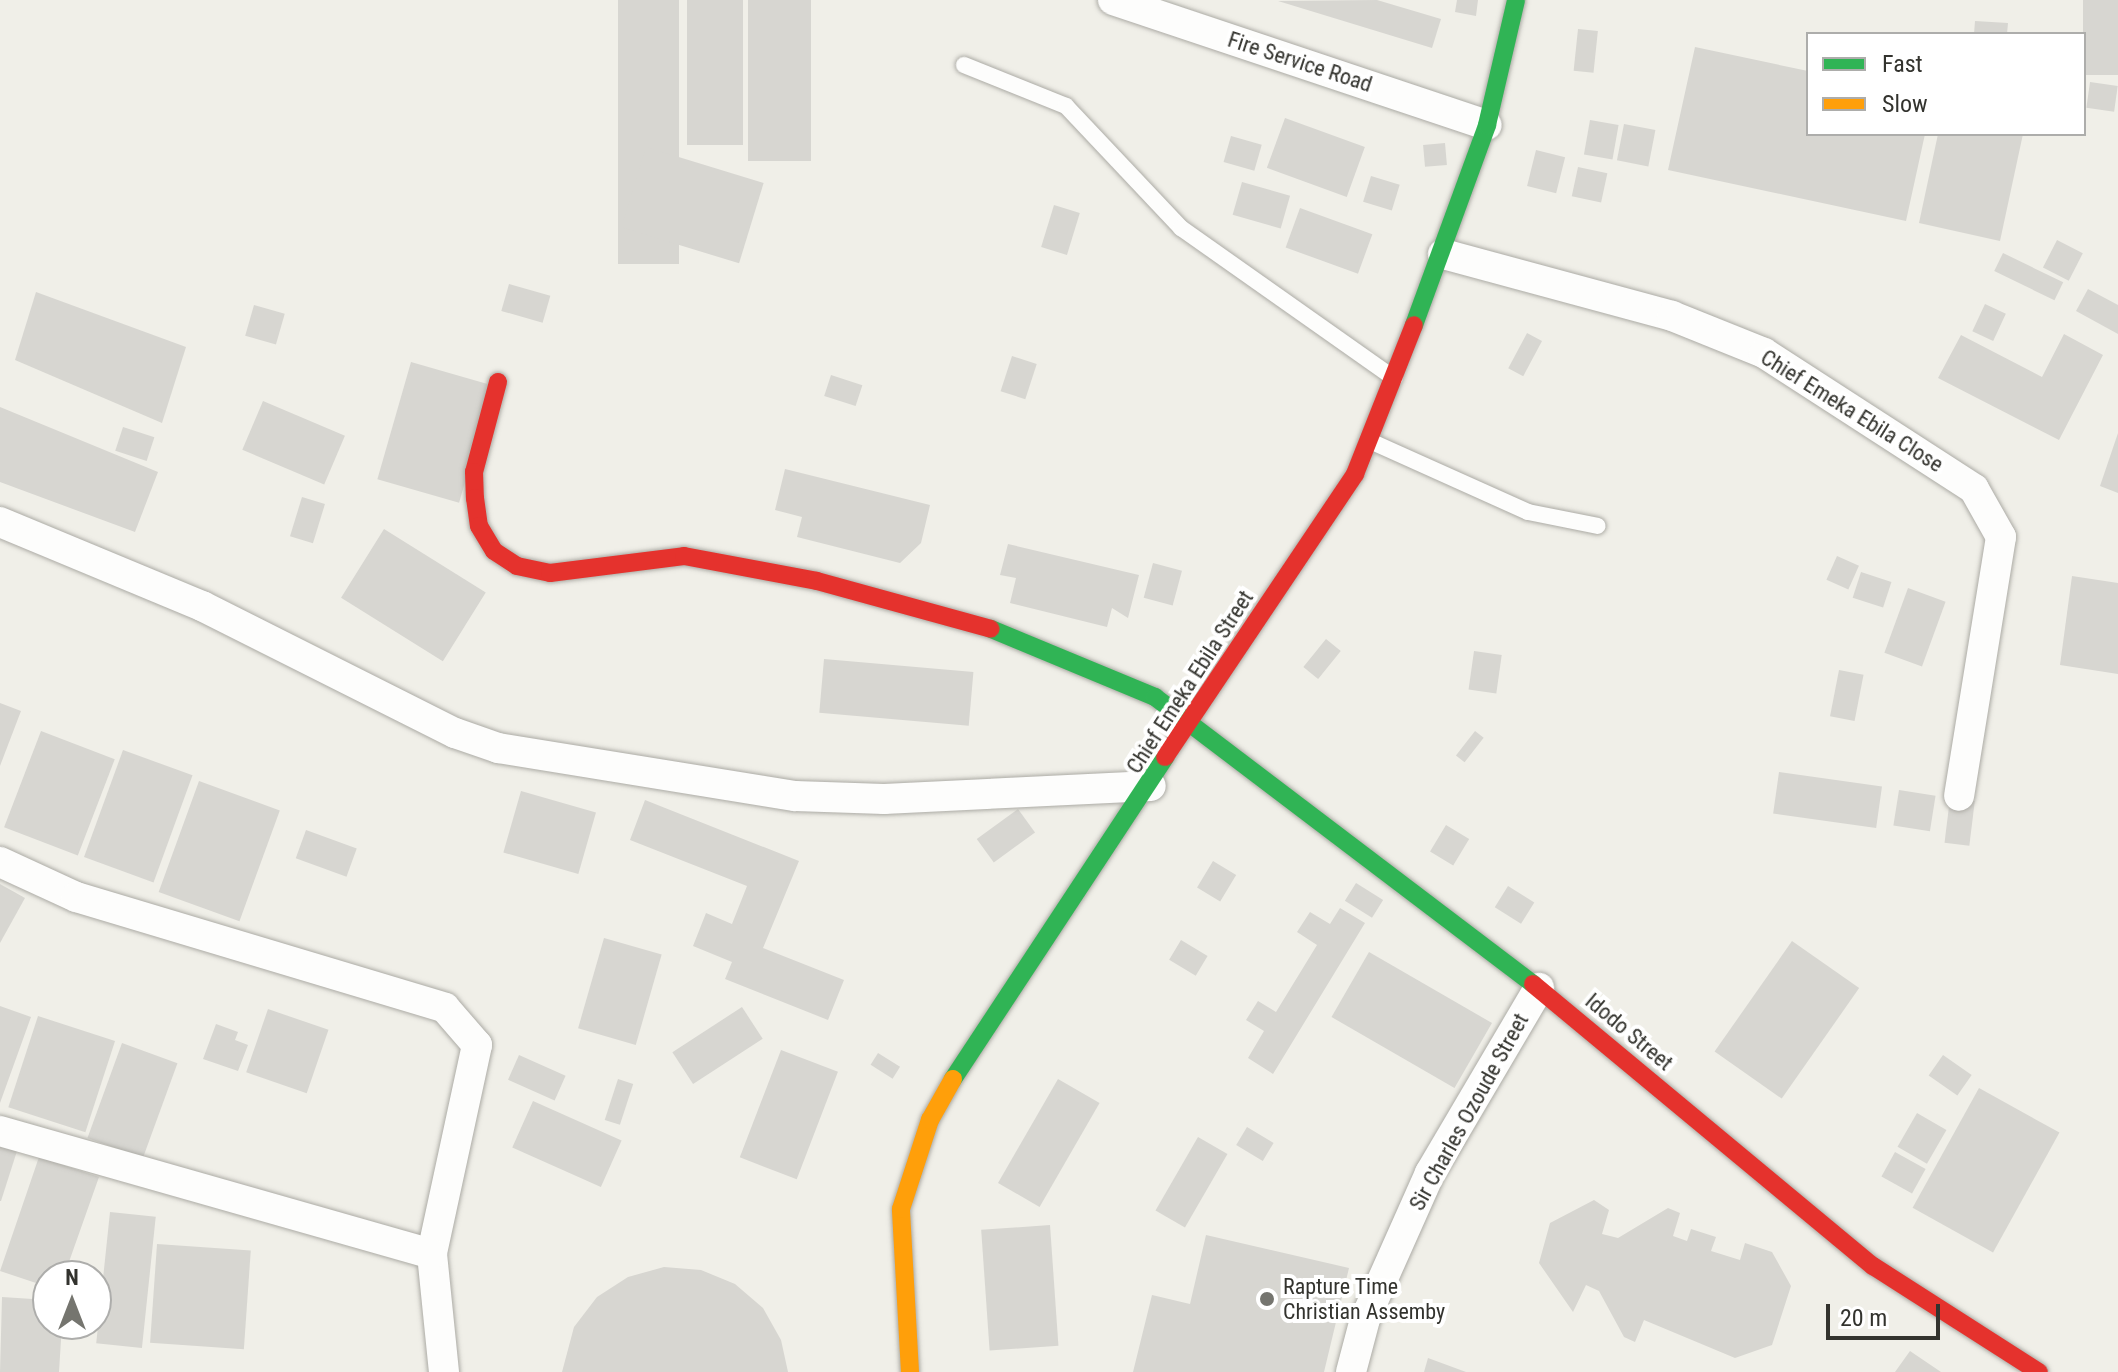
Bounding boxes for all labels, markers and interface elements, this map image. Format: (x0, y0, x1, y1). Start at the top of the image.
street label: Fire Service Road (1224, 26, 1376, 98)
legend (1806, 32, 2086, 136)
text: Fast (1882, 50, 1923, 78)
text: Slow (1882, 90, 1928, 118)
street label: Chief Emeka Ebila Close (1756, 344, 1948, 478)
street label: Chief Emeka Ebila Street (1121, 586, 1259, 778)
street label: Idodo Street (1580, 988, 1678, 1076)
street label: Sir Charles Ozoude Street (1404, 1009, 1534, 1215)
north arrow (32, 1260, 112, 1340)
text: N (65, 1265, 79, 1290)
place label: Rapture Time Christian Assemby (1283, 1273, 1445, 1324)
scale bar (1830, 1288, 1944, 1338)
marker: Rapture Time Christian Assemby (1258, 1290, 1276, 1308)
text: 20 m (1840, 1304, 1887, 1332)

